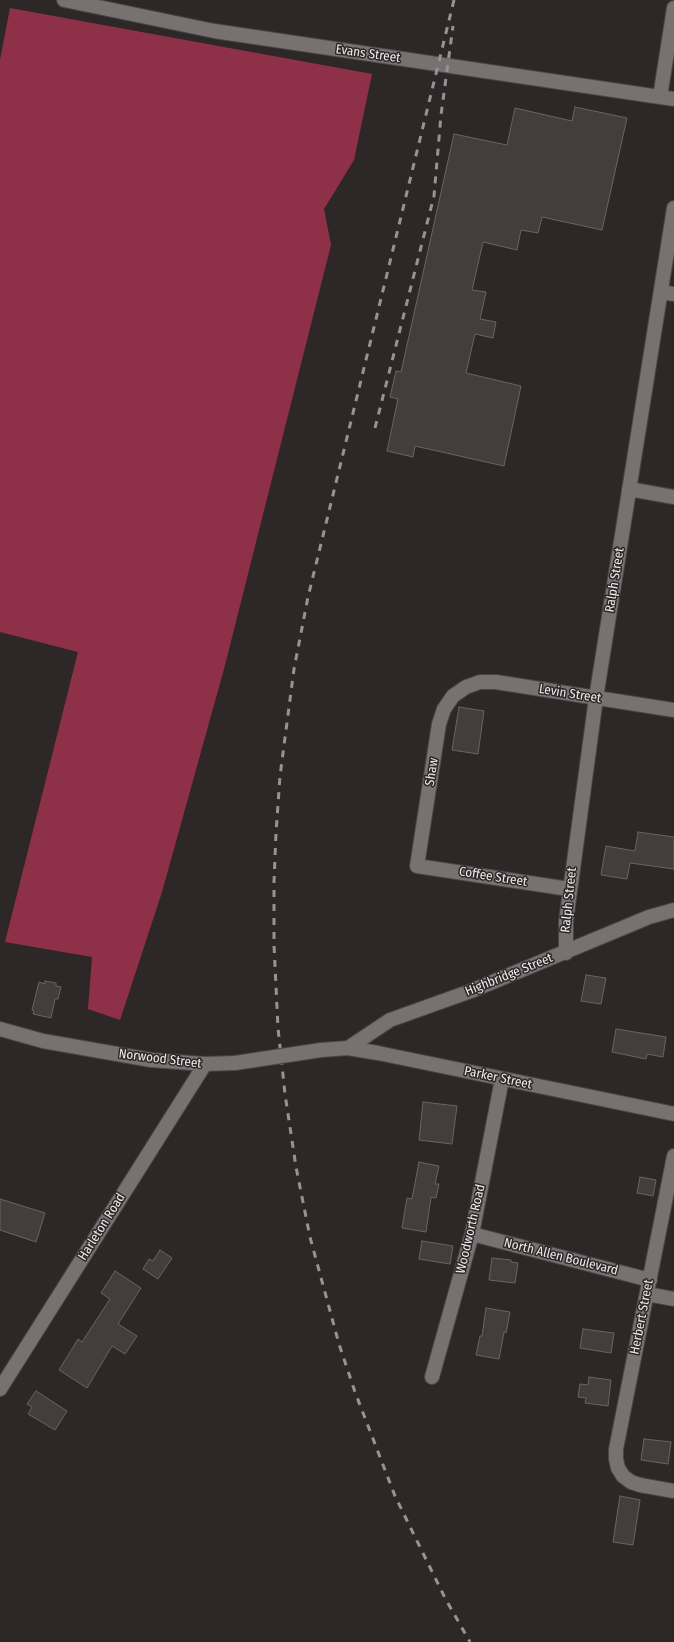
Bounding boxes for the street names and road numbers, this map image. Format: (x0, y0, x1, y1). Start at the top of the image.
street label: Evans Street (335, 42, 401, 66)
street label: Ralph Street (602, 546, 628, 614)
street label: Levin Street (538, 681, 602, 707)
street label: Shaw (422, 757, 442, 787)
street label: Coffee Street (458, 864, 528, 890)
street label: Ralph Street (558, 867, 580, 933)
street label: Highbridge Street (463, 950, 555, 1000)
street label: Norwood Street (118, 1046, 202, 1072)
street label: Parker Street (463, 1063, 533, 1093)
street label: Woodworth Road (453, 1183, 489, 1275)
street label: Harleton Road (75, 1191, 129, 1263)
street label: North Allen Boulevard (502, 1235, 620, 1279)
street label: Herbert Street (627, 1278, 657, 1356)

